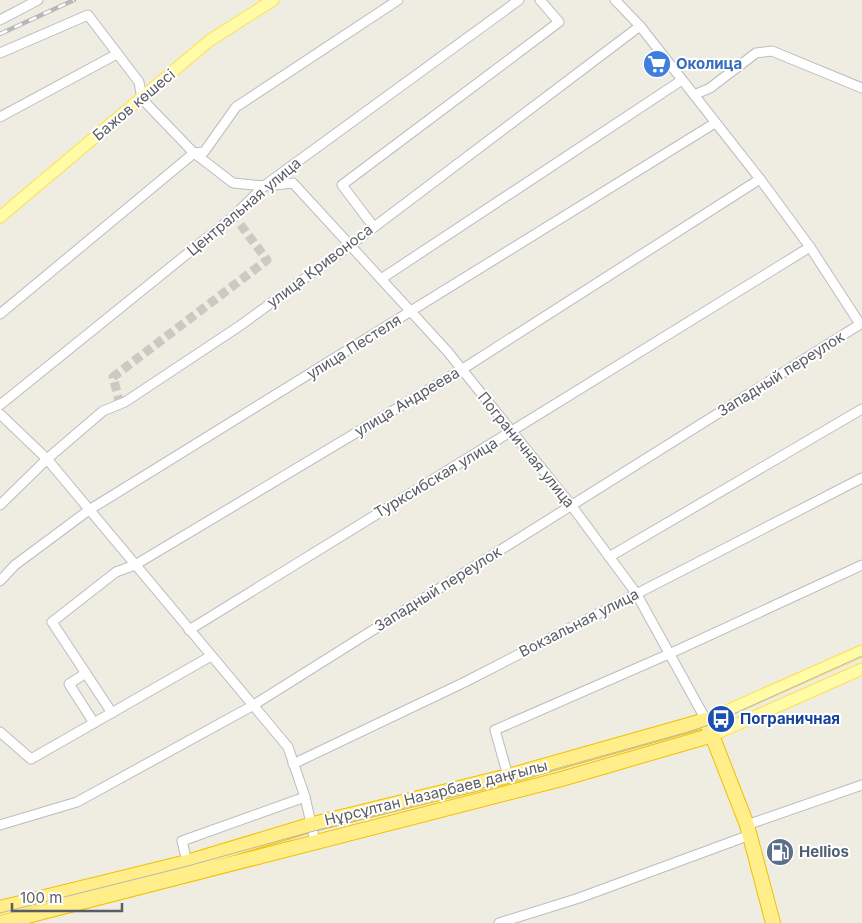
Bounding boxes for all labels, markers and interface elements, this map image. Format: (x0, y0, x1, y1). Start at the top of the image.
supermarket icon: Околица (642, 49, 672, 79)
place label: Околица (676, 54, 742, 73)
street label: Бажов көшесі (89, 65, 179, 145)
street label: Центральная улица (183, 153, 305, 260)
street label: улица Кривоноса (263, 220, 376, 312)
street label: улица Пестеля (303, 310, 404, 383)
street label: Западный переулок (714, 327, 848, 420)
street label: улица Андреева (351, 363, 463, 440)
street label: Пограничная улица (474, 388, 579, 511)
street label: Турксибская улица (371, 433, 501, 522)
street label: Западный переулок (371, 542, 505, 635)
street label: Вокзальная улица (516, 584, 642, 661)
bus stop icon: Пограничная (706, 704, 736, 734)
place label: Пограничная (740, 709, 840, 728)
street label: Нұрсұлтан Назарбаев даңғылы (322, 756, 549, 829)
fuel station icon: Hellios (765, 837, 795, 867)
place label: Hellios (799, 842, 849, 861)
scale bar (12, 880, 122, 912)
text: 100 m (20, 888, 62, 907)

